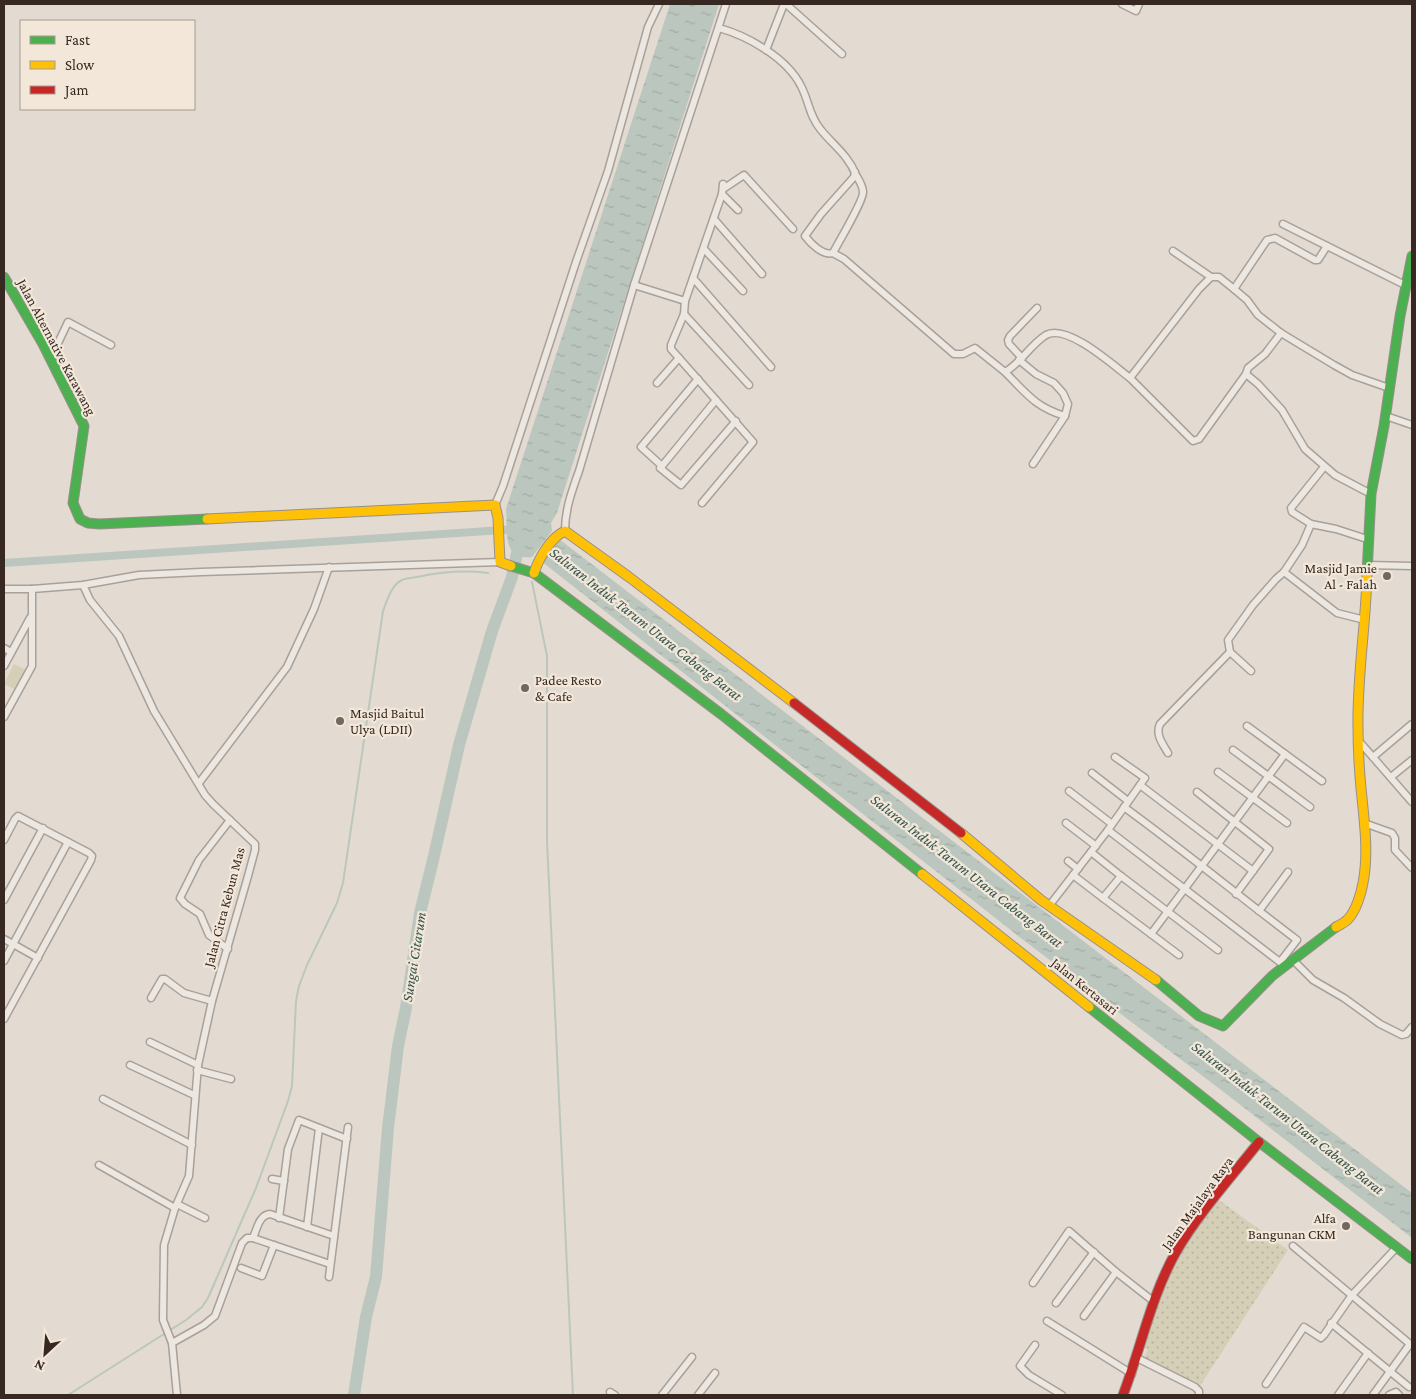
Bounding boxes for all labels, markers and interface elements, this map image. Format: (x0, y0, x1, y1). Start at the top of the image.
legend (20, 20, 195, 110)
text: Fast (65, 32, 91, 48)
text: Slow (65, 57, 95, 73)
text: Jam (63, 82, 88, 99)
street label: Jalan Alternative Karawang (13, 274, 100, 418)
water label: Saluran Induk Tarum Utara Cabang Barat (546, 544, 746, 705)
place label: Masjid Jamie Al - Falah (1305, 560, 1377, 592)
marker: Masjid Jamie Al - Falah (1381, 570, 1393, 582)
place label: Padee Resto & Cafe (535, 672, 601, 704)
marker: Padee Resto & Cafe (519, 682, 531, 694)
place label: Masjid Baitul Ulya (LDII) (350, 705, 425, 738)
marker: Masjid Baitul Ulya (LDII) (334, 715, 346, 727)
water label: Saluran Induk Tarum Utara Cabang Barat (867, 791, 1067, 952)
street label: Jalan Citra Kebun Mas (200, 845, 248, 971)
water label: Sungai Citarum (399, 911, 430, 1003)
street label: Jalan Kertasari (1047, 953, 1122, 1018)
water label: Saluran Induk Tarum Utara Cabang Barat (1188, 1038, 1388, 1199)
street label: Jalan Majalaya Raya (1157, 1153, 1237, 1255)
place label: Alfa Bangunan CKM (1248, 1210, 1337, 1242)
marker: Alfa Bangunan CKM (1340, 1220, 1352, 1232)
north arrow (20, 1329, 70, 1379)
text: N (31, 1356, 47, 1375)

